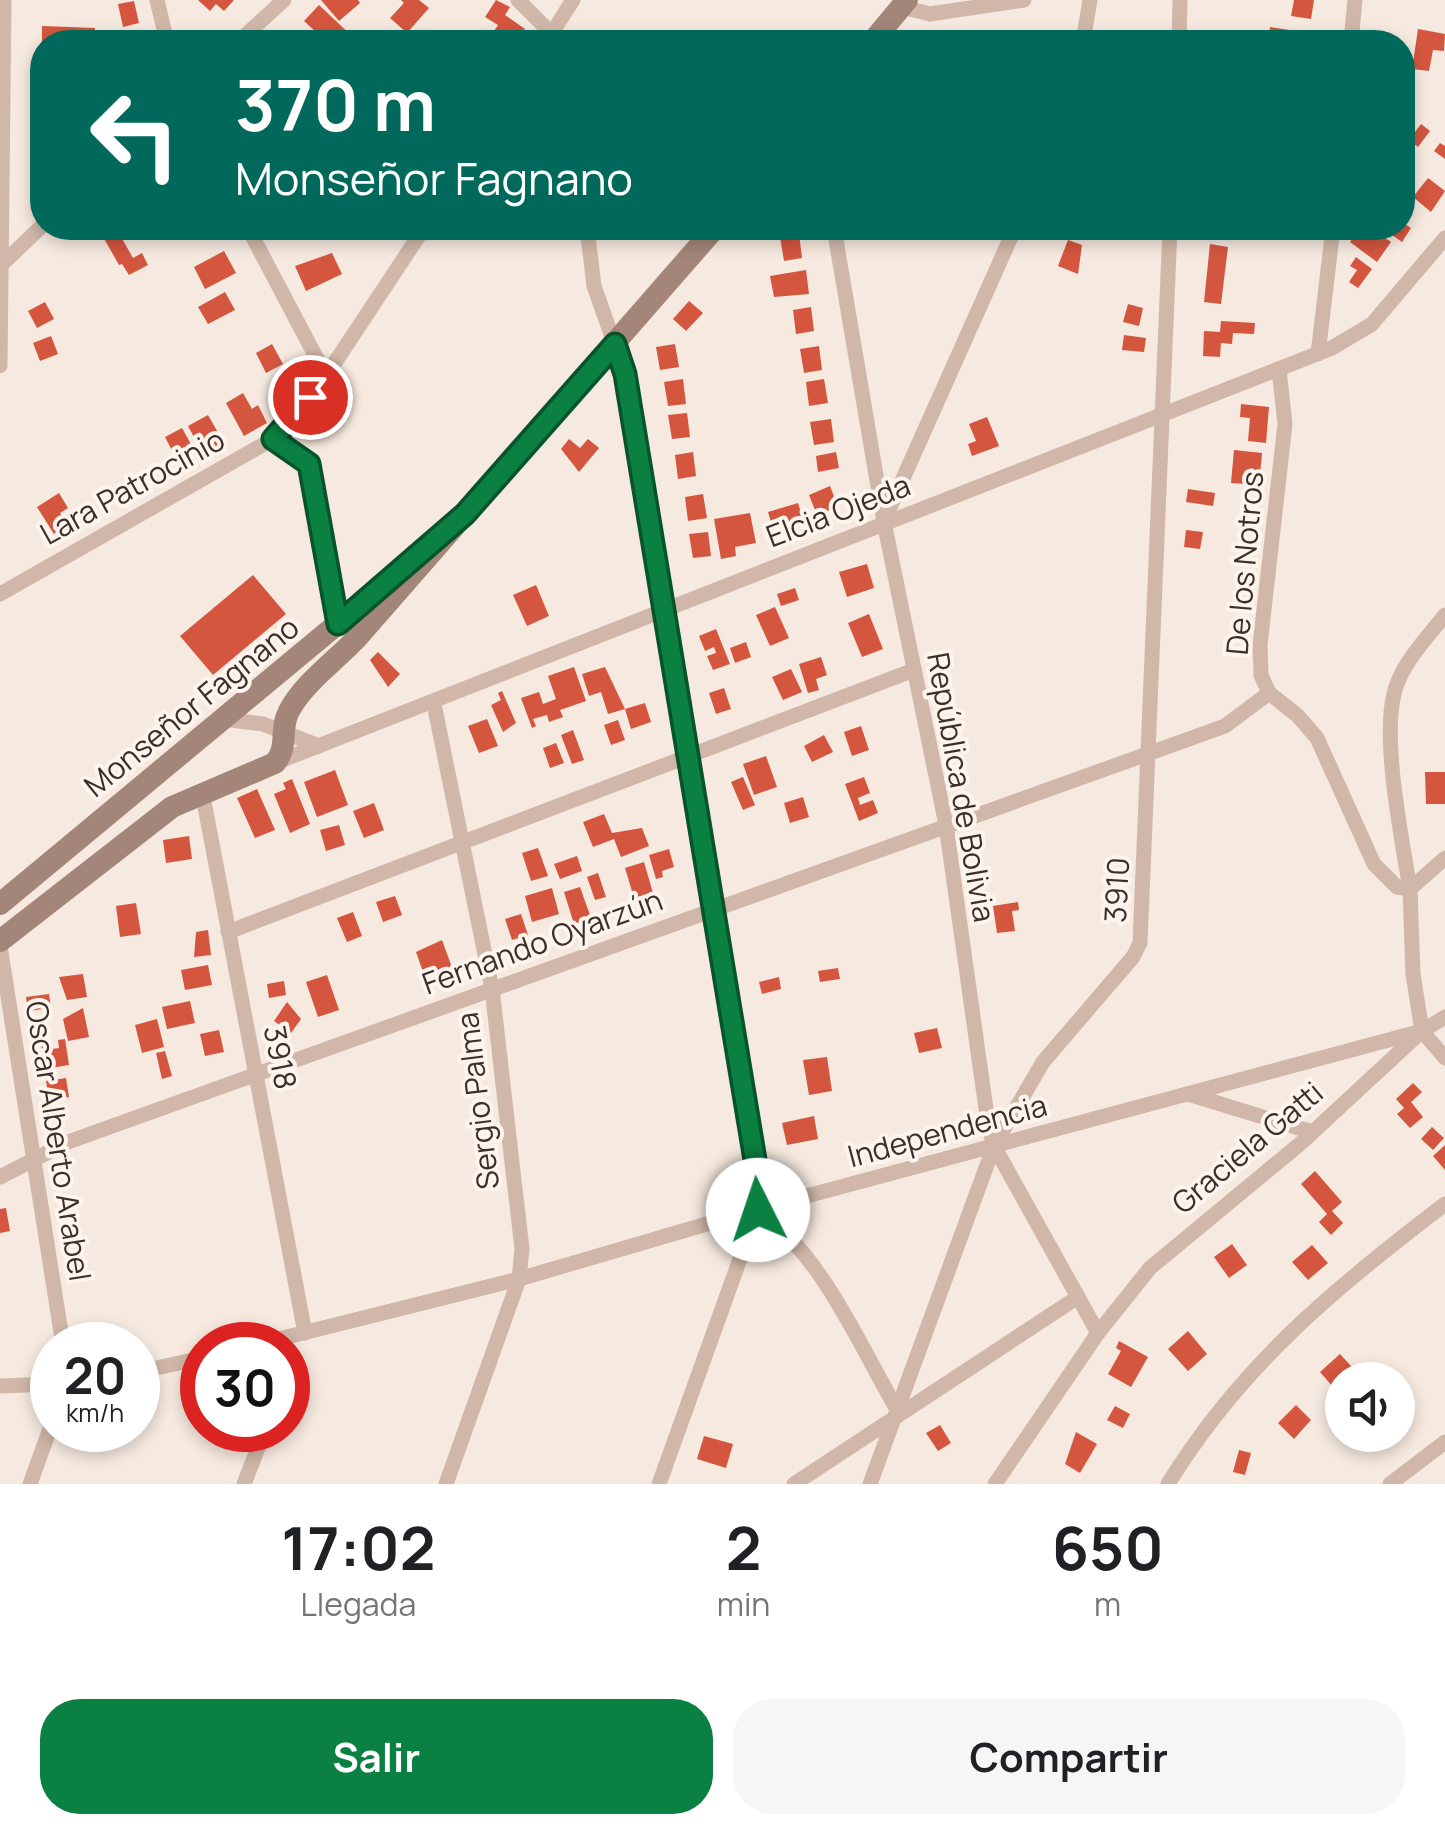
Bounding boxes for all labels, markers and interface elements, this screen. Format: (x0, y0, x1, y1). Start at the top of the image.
text: 370 m (235, 56, 436, 152)
icon: left (70, 70, 200, 200)
text: Monseñor Fagnano (235, 147, 633, 209)
pin (268, 355, 353, 440)
icon: arrive (283, 370, 338, 425)
street label: Lara Patrocinio (32, 418, 232, 554)
street label: Elcia Ojeda (760, 464, 916, 556)
street label: De los Notros (1216, 469, 1272, 657)
street label: Monseñor Fagnano (75, 607, 307, 805)
street label: República de Bolivia (918, 649, 1006, 925)
street label: 3910 (1094, 856, 1138, 924)
street label: Fernando Oyarzún (416, 879, 668, 1003)
street label: Oscar Alberto Arabel (17, 998, 101, 1284)
street label: Sergio Palma (446, 1010, 508, 1192)
street label: 3918 (255, 1022, 307, 1092)
street label: Graciela Gatti (1163, 1072, 1331, 1222)
street label: Independencia (843, 1084, 1051, 1176)
position arrow (706, 1158, 810, 1262)
speed limit sign: 30 (180, 1322, 310, 1452)
text: 20 (64, 1341, 126, 1409)
map controls (1325, 1362, 1415, 1452)
button: sound (1325, 1362, 1415, 1452)
text: km/h (66, 1395, 124, 1430)
text: 17:02 (281, 1506, 435, 1588)
text: 2 (726, 1506, 761, 1588)
text: 650 (1052, 1506, 1164, 1588)
text: Llegada (300, 1582, 416, 1626)
text: min (717, 1582, 770, 1626)
text: m (1094, 1582, 1121, 1626)
button: Salir (40, 1699, 713, 1814)
button: Compartir (733, 1699, 1405, 1814)

